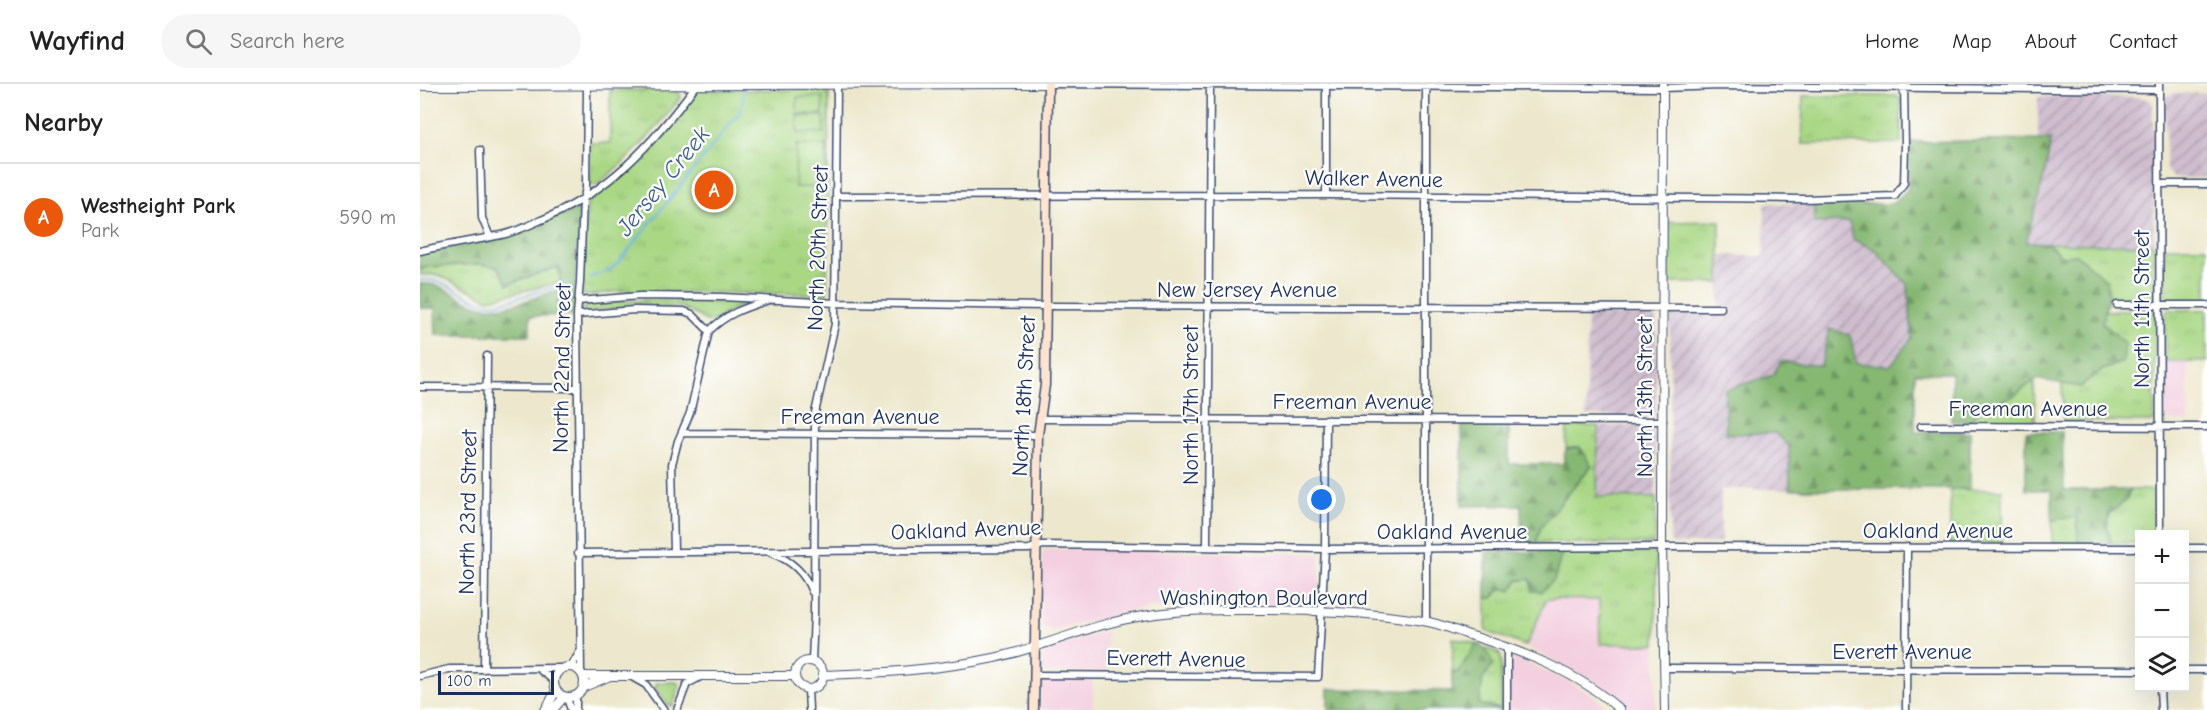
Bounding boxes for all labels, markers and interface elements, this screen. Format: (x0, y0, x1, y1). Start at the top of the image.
search box (161, 14, 581, 68)
text: Wayfind (30, 25, 125, 57)
icon: search (182, 25, 215, 58)
text: Search here (230, 28, 345, 54)
text: Home (1865, 29, 1919, 53)
text: Map (1952, 29, 1992, 53)
text: About (2025, 29, 2076, 53)
text: Contact (2109, 29, 2177, 53)
text: Nearby (24, 108, 103, 138)
water label: Jersey Creek (610, 120, 716, 242)
street label: North 20th Street (802, 164, 834, 331)
street label: Walker Avenue (1305, 165, 1443, 193)
pin: A (694, 168, 734, 212)
text: Westheight Park (81, 193, 235, 219)
text: A (38, 206, 49, 229)
text: 590 m (339, 206, 396, 229)
text: Park (81, 219, 119, 242)
street label: North 11th Street (2129, 229, 2155, 388)
street label: New Jersey Avenue (1157, 277, 1337, 303)
street label: North 22nd Street (548, 282, 576, 453)
street label: North 18th Street (1007, 314, 1041, 477)
street label: North 13th Street (1632, 316, 1658, 477)
street label: North 17th Street (1178, 324, 1204, 485)
street label: Freeman Avenue (1272, 389, 1432, 415)
street label: Freeman Avenue (1948, 396, 2108, 422)
street label: Freeman Avenue (780, 404, 940, 430)
street label: North 23rd Street (454, 429, 482, 595)
your location (1307, 485, 1336, 514)
street label: Oakland Avenue (890, 514, 1042, 546)
street label: Oakland Avenue (1863, 518, 2013, 544)
street label: Oakland Avenue (1377, 519, 1527, 545)
map controls (2135, 530, 2189, 692)
button: + (2135, 530, 2189, 584)
button: − (2135, 584, 2189, 638)
street label: Washington Boulevard (1160, 585, 1368, 611)
button: layers (2135, 638, 2189, 692)
street label: Everett Avenue (1832, 639, 1972, 665)
street label: Everett Avenue (1106, 645, 1246, 673)
scale bar (438, 668, 554, 696)
text: 100 m (447, 672, 491, 690)

